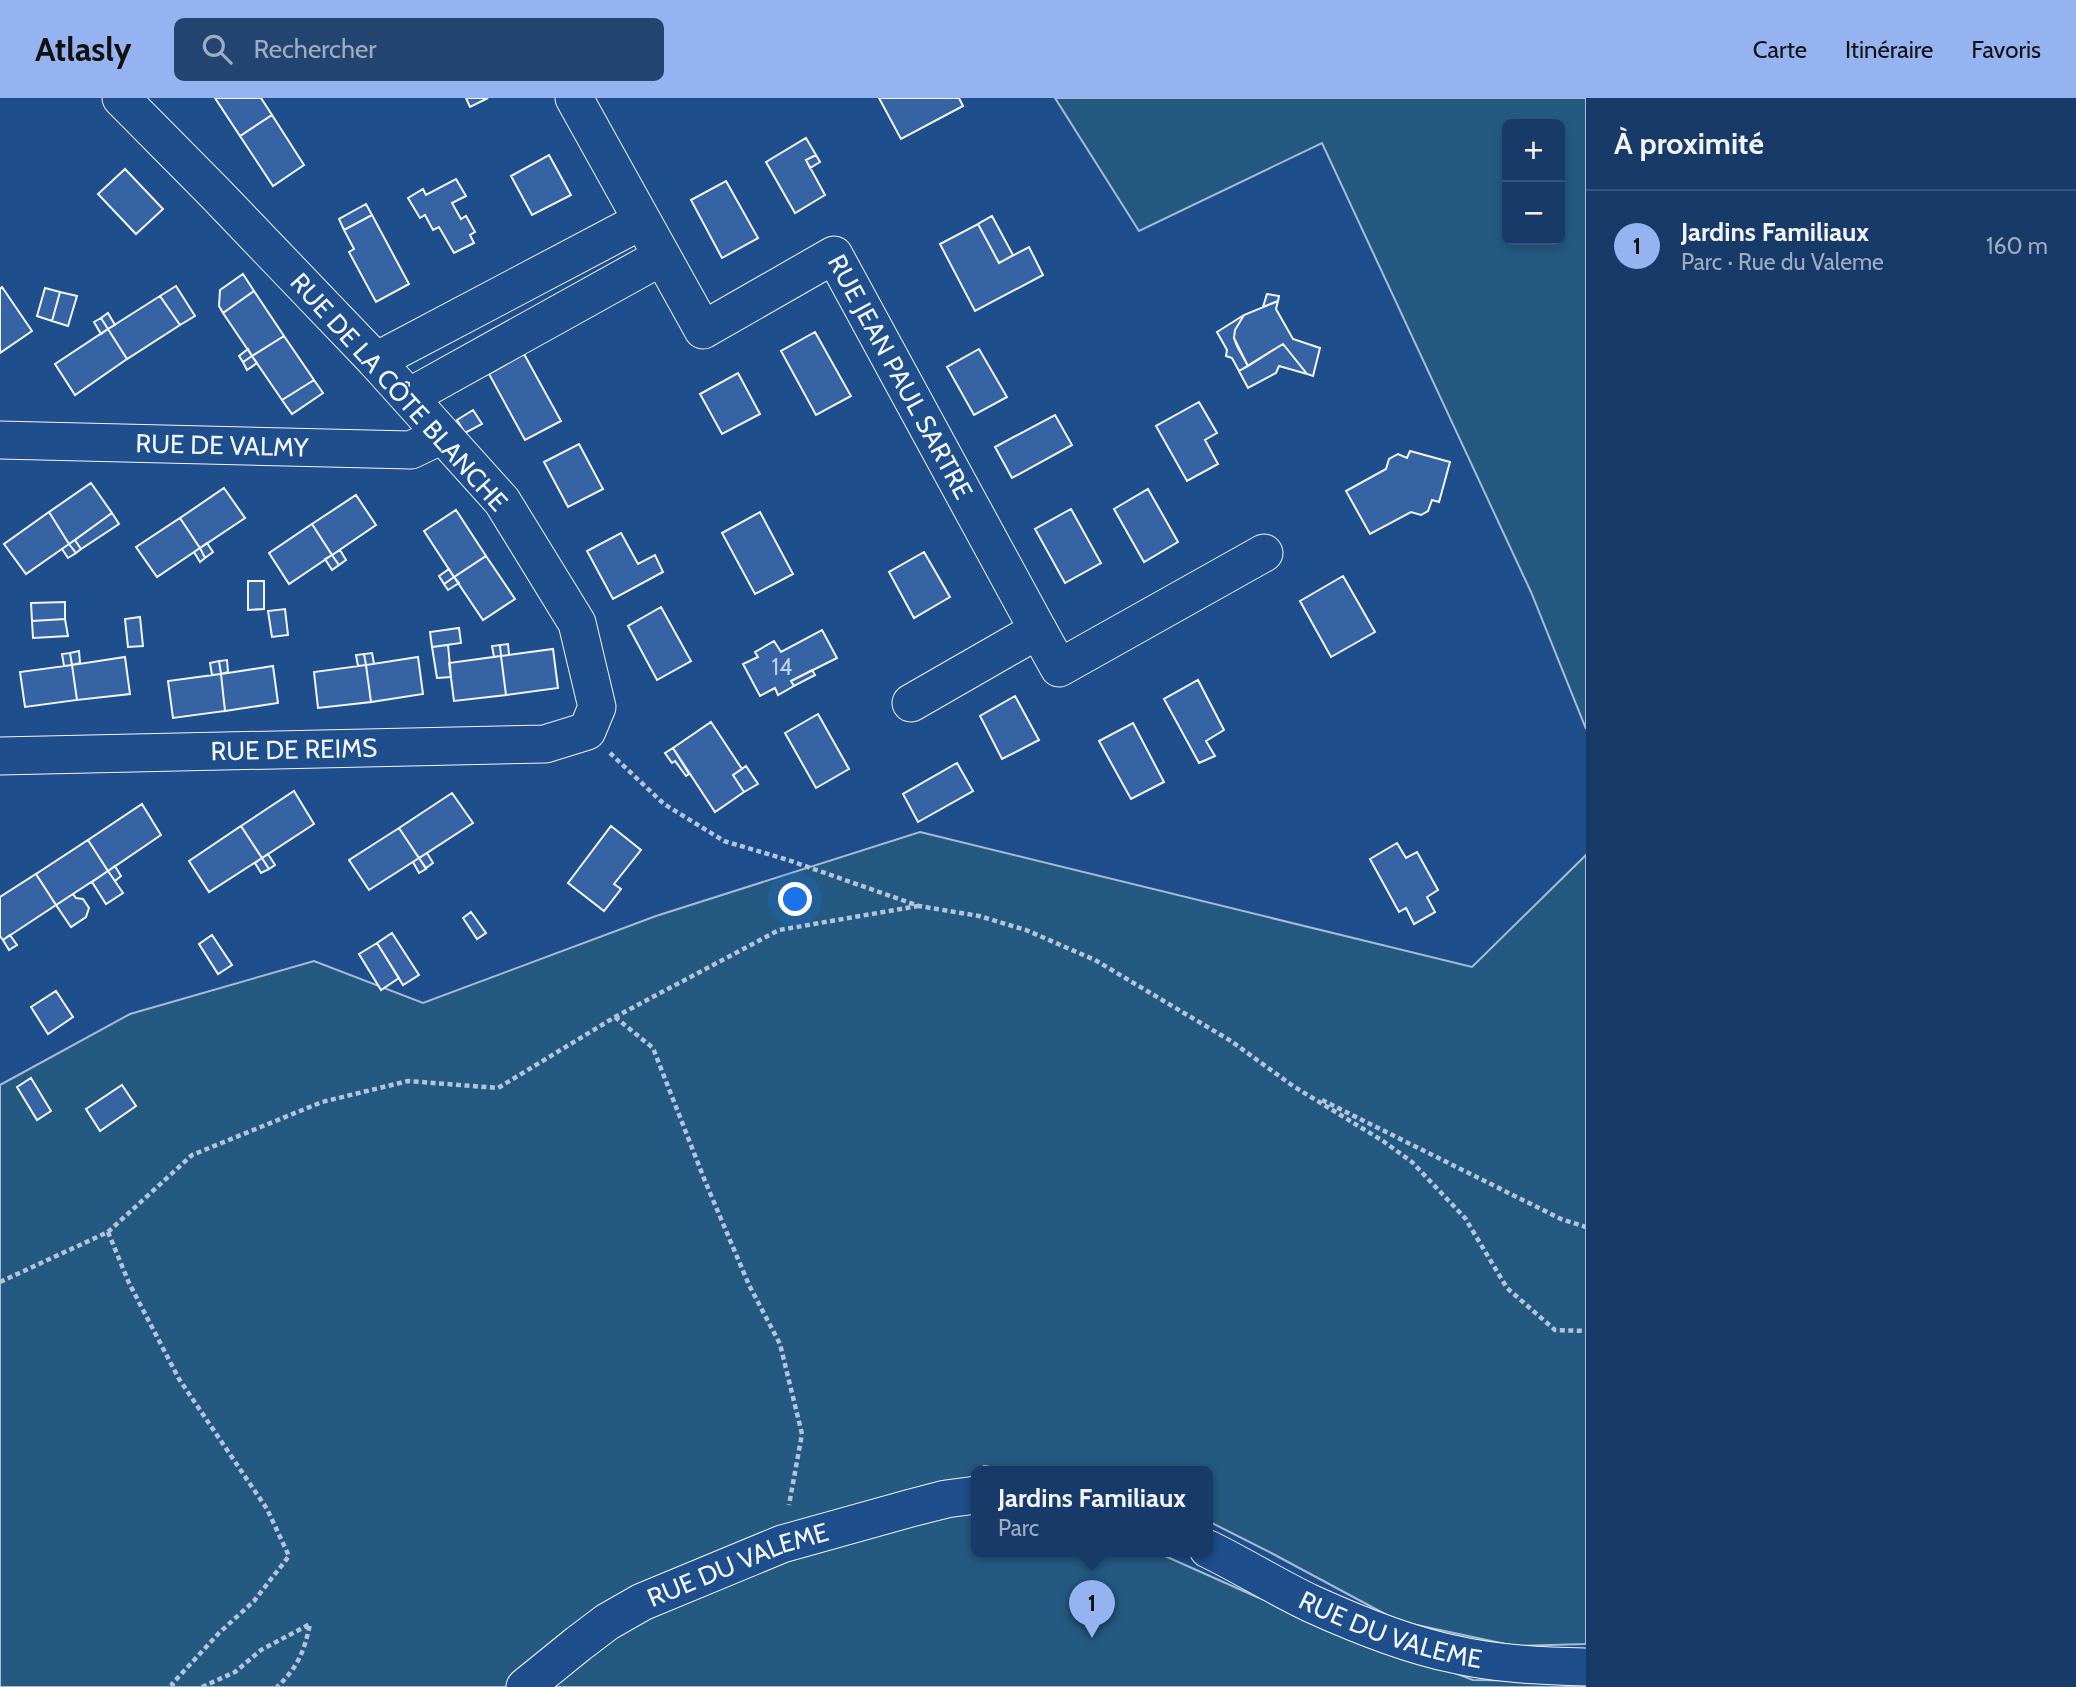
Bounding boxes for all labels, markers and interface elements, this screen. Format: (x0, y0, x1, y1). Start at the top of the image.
search box (174, 18, 664, 81)
text: Atlasly (35, 29, 132, 69)
icon: search (198, 30, 236, 68)
text: Rechercher (254, 33, 377, 65)
text: Carte (1753, 35, 1807, 64)
text: Itinéraire (1845, 35, 1933, 64)
text: Favoris (1971, 35, 2041, 64)
map controls (1502, 119, 1565, 245)
button: + (1502, 119, 1565, 182)
text: À proximité (1614, 125, 1764, 162)
button: − (1502, 182, 1565, 245)
text: Jardins Familiaux (1681, 216, 1869, 248)
text: 1 (1633, 232, 1641, 260)
text: 160 m (1986, 232, 2048, 260)
text: Parc · Rue du Valeme (1681, 248, 1884, 276)
street label: RUE JEAN PAUL SARTRE (821, 249, 980, 505)
street label: RUE DE LA CÔTE BLANCHE (284, 266, 514, 518)
street label: RUE DE VALMY (135, 427, 309, 464)
house number: 14 (772, 653, 792, 681)
street label: RUE DE REIMS (210, 732, 378, 767)
your location (778, 882, 812, 916)
popup (971, 1466, 1213, 1557)
text: Jardins Familiaux (998, 1482, 1186, 1514)
text: Parc (998, 1514, 1039, 1542)
street label: RUE DU VALEME (642, 1516, 832, 1614)
pin: 1 (1069, 1580, 1115, 1638)
street label: RUE DU VALEME (1294, 1584, 1484, 1675)

